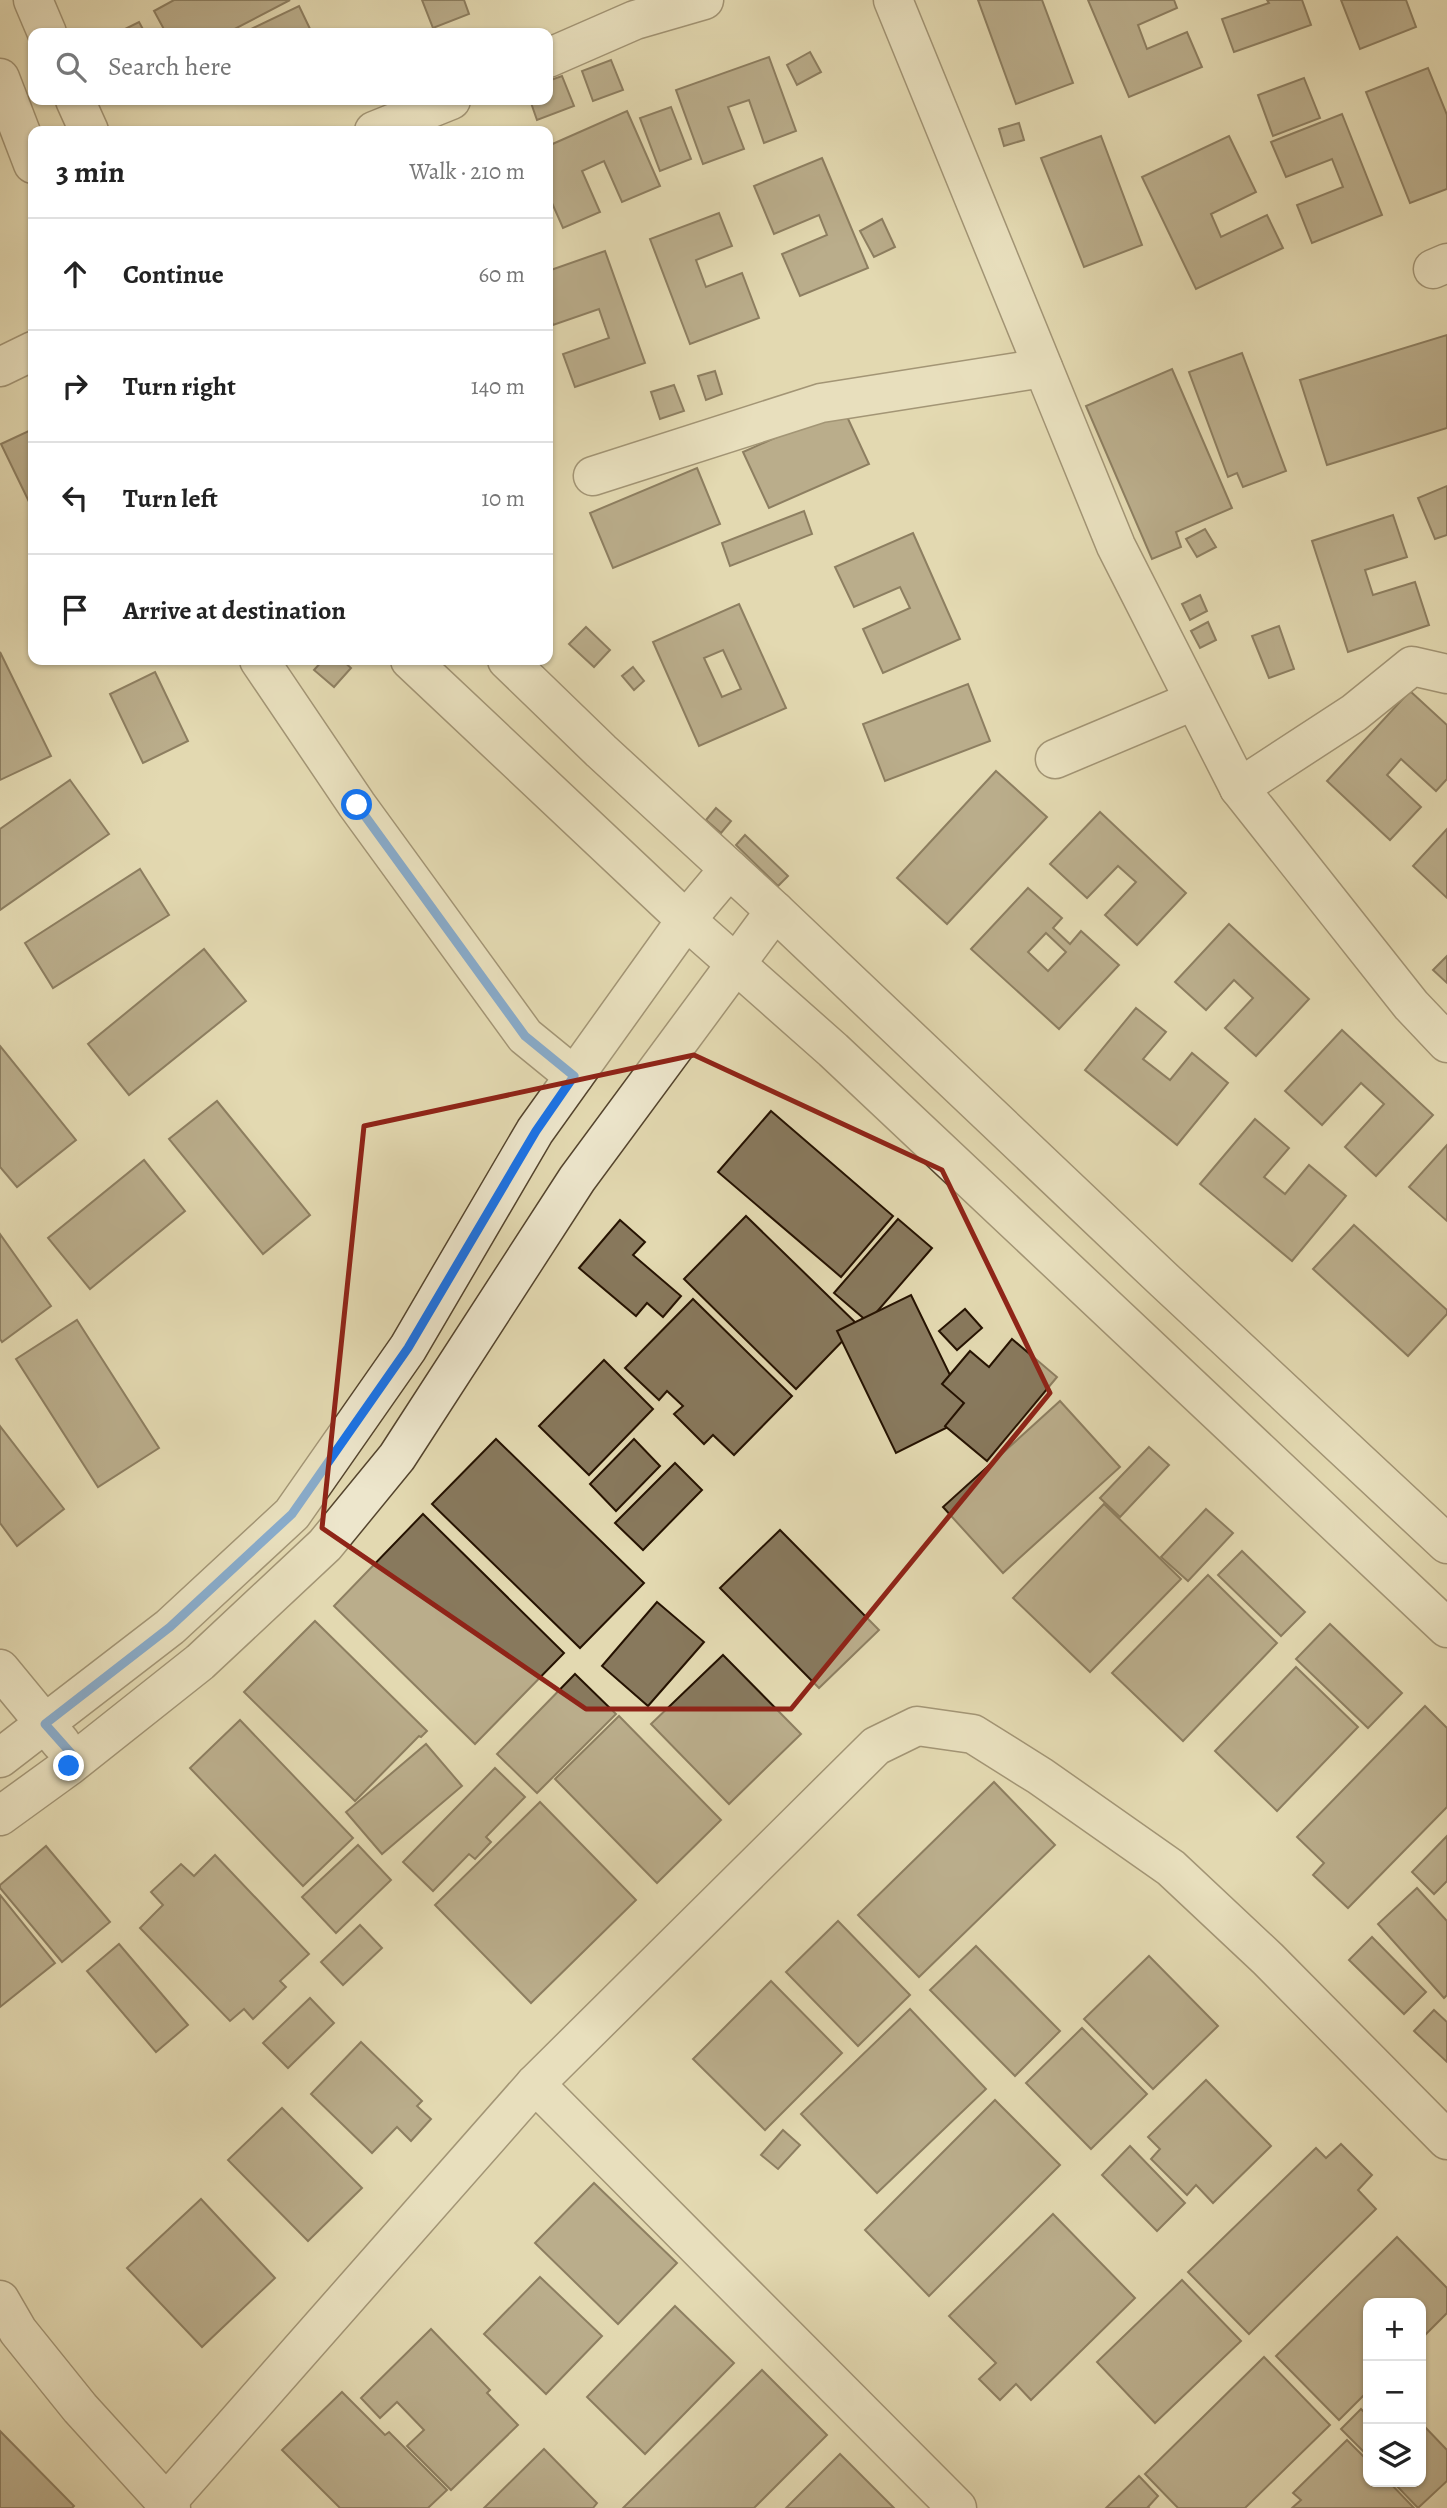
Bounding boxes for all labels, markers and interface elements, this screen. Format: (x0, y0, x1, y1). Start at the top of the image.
search box (28, 28, 553, 105)
icon: search (52, 48, 90, 86)
text: Search here (108, 49, 232, 84)
text: 3 min (56, 152, 125, 192)
text: Walk · 210 m (409, 156, 525, 187)
icon: ahead (56, 255, 94, 293)
text: Continue (123, 257, 224, 292)
text: 60 m (478, 259, 525, 290)
icon: right (56, 367, 94, 405)
text: Turn right (123, 369, 236, 404)
text: 140 m (471, 371, 525, 402)
icon: left (56, 479, 94, 517)
text: Turn left (123, 481, 218, 516)
text: 10 m (481, 483, 525, 514)
icon: arrive (56, 591, 94, 629)
text: Arrive at destination (123, 593, 346, 628)
route start (341, 789, 372, 820)
route end (53, 1750, 84, 1781)
map controls (1363, 2298, 1426, 2487)
button: + (1363, 2298, 1426, 2361)
button: − (1363, 2361, 1426, 2424)
button: layers (1363, 2424, 1426, 2487)

